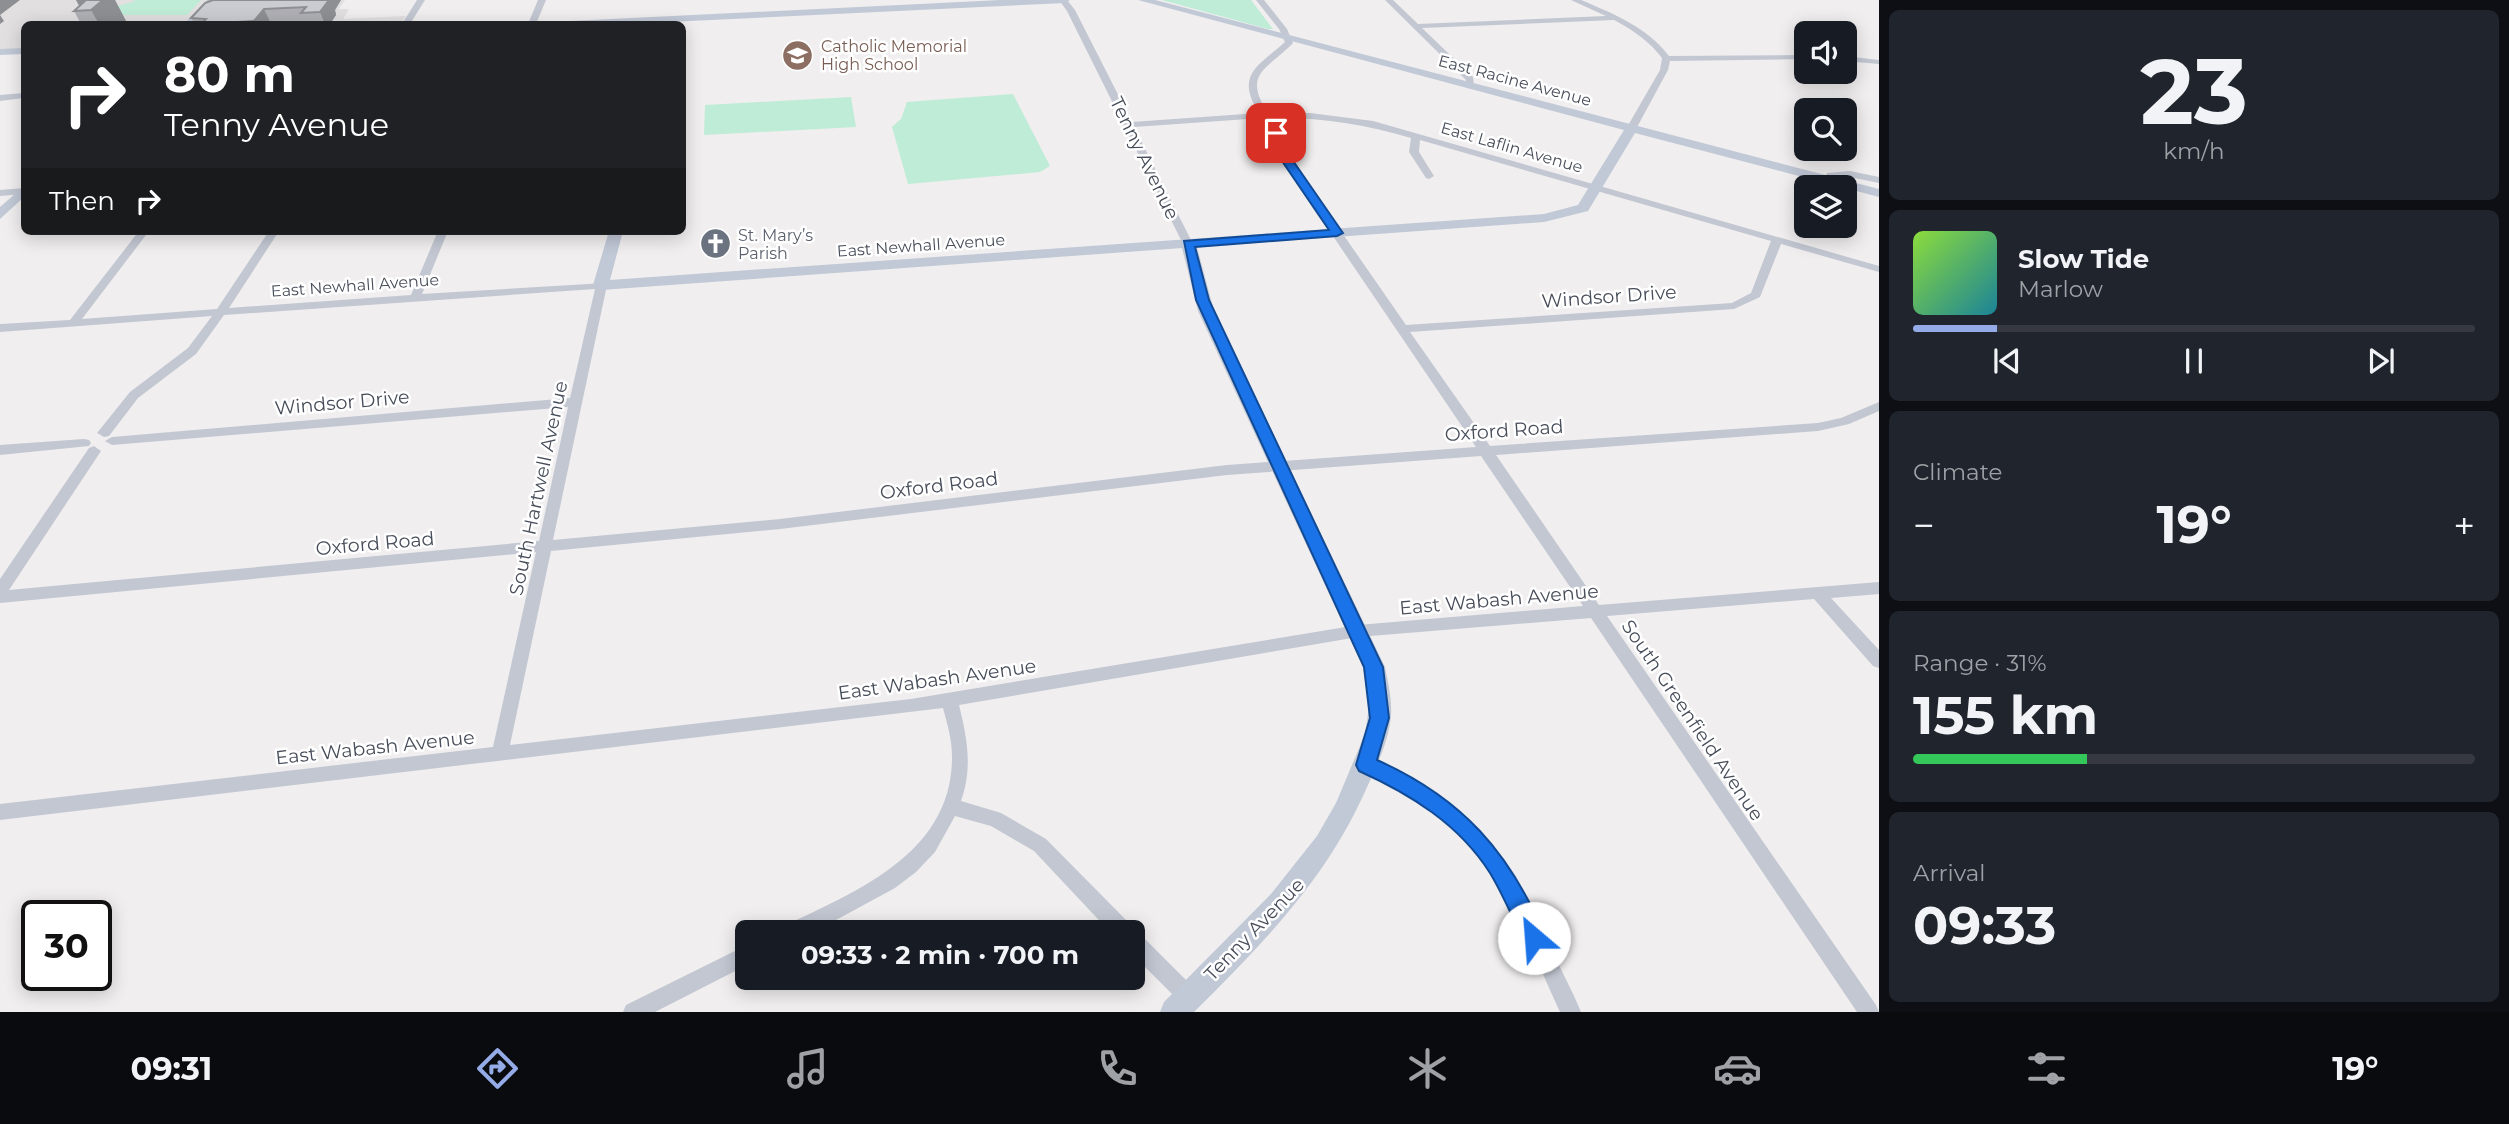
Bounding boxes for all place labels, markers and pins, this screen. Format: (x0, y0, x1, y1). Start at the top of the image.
place label: Catholic Memorial High School (821, 37, 967, 74)
school or university icon: Catholic Memorial High School (781, 38, 815, 72)
pin (1246, 103, 1306, 163)
place label: St. Mary’s Parish (738, 226, 813, 263)
church icon: St. Mary’s Parish (698, 227, 732, 261)

